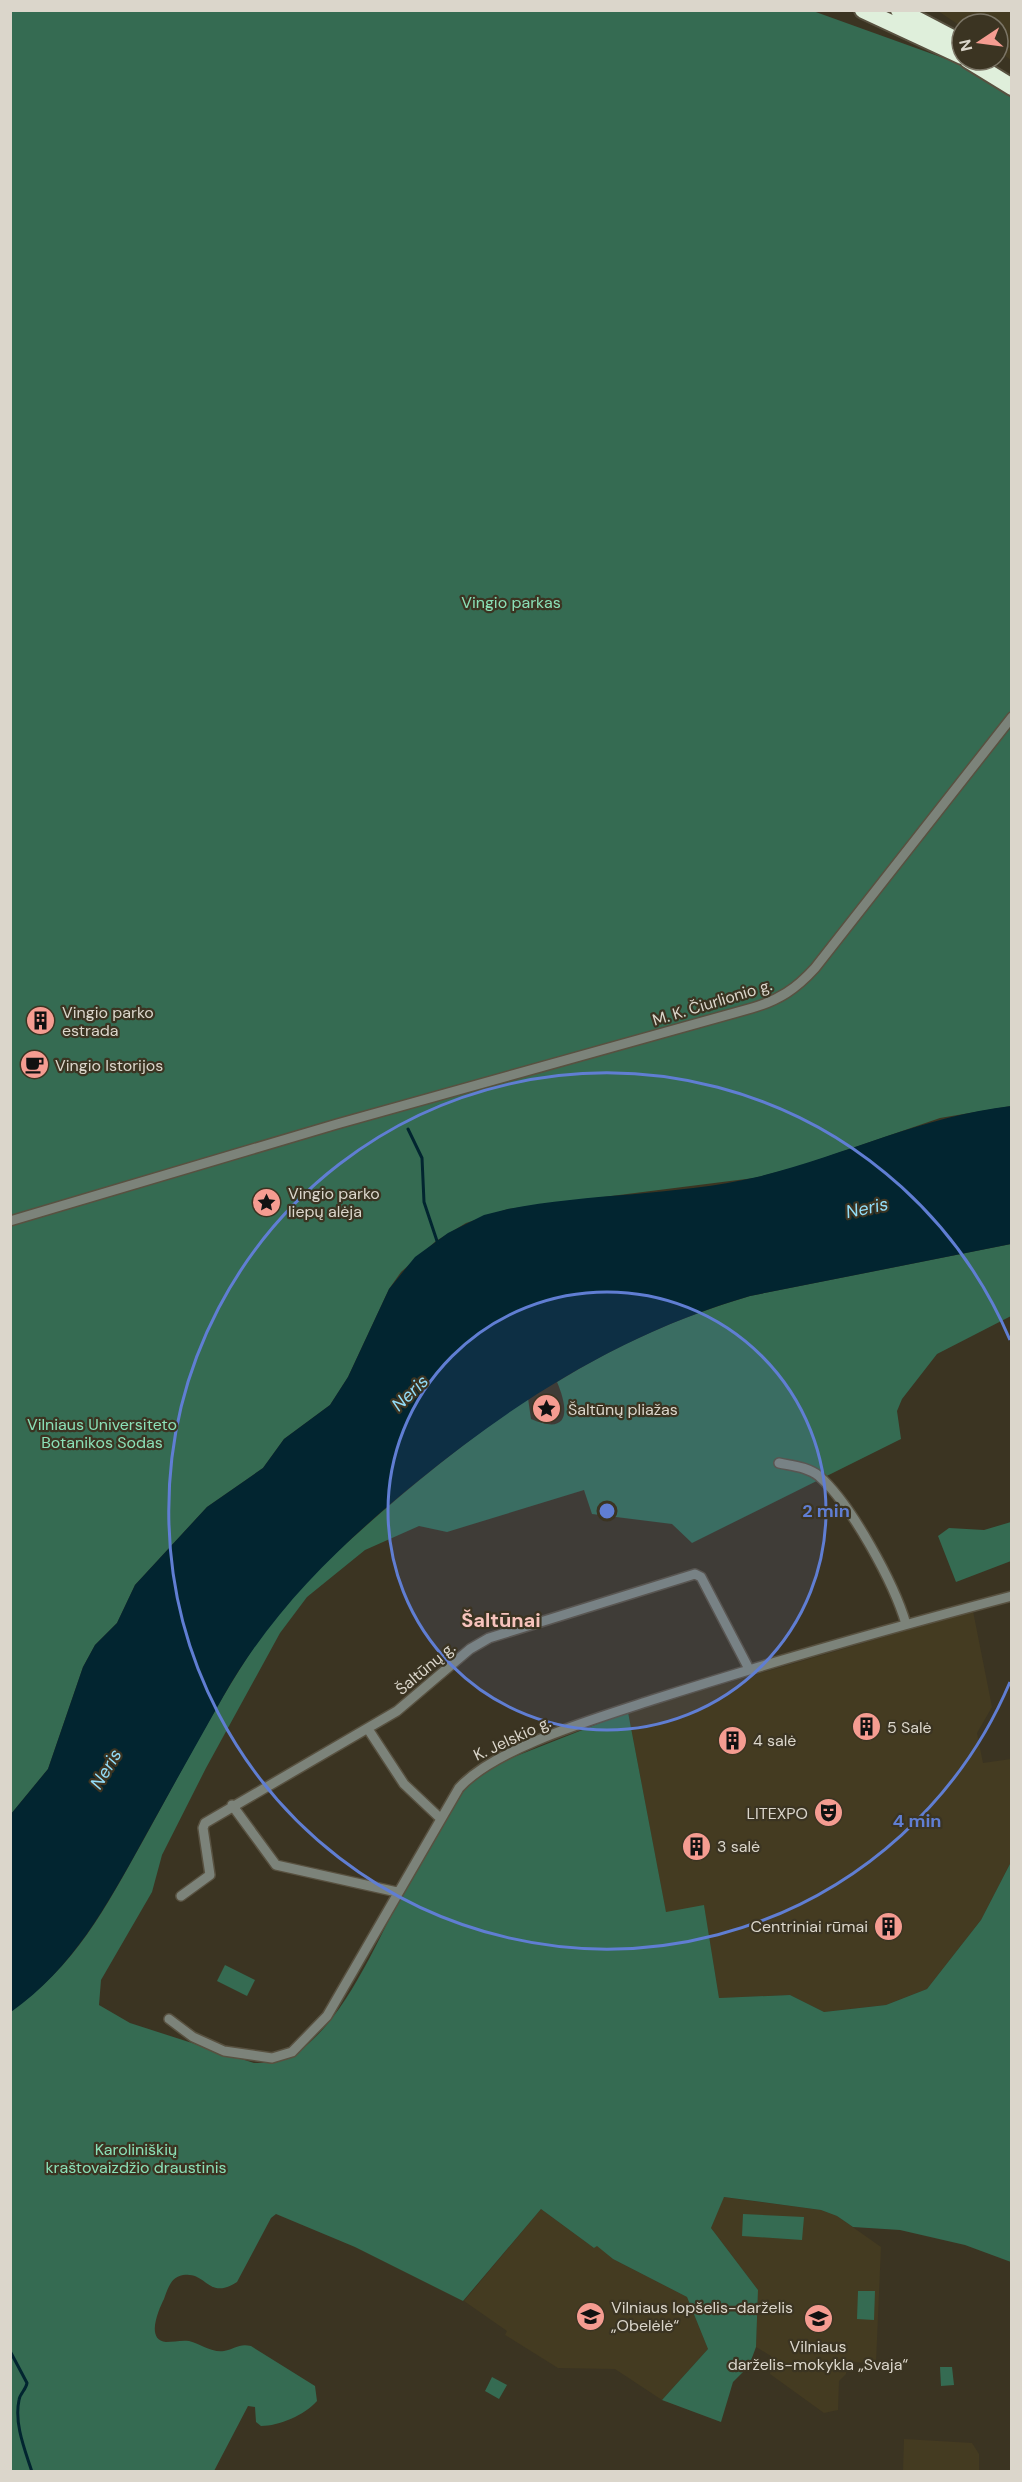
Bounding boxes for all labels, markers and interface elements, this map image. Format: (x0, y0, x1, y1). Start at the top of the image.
north arrow (950, 12, 1010, 72)
text: N (954, 37, 977, 53)
park label: Vingio parkas (461, 592, 561, 613)
street label: M. K. Čiurlionio g. (650, 974, 774, 1031)
place label: Vingio parko estrada (62, 1002, 154, 1041)
building icon: Vingio parko estrada (25, 1005, 57, 1037)
cafe icon: Vingio Istorijos (18, 1049, 50, 1081)
place label: Vingio Istorijos (55, 1055, 163, 1076)
place label: Vingio parko liepų alėja (288, 1183, 380, 1222)
place icon: Vingio parko liepų alėja (251, 1186, 283, 1218)
water label: Neris (844, 1192, 890, 1224)
water label: Neris (386, 1369, 434, 1417)
place icon: Šaltūnų pliažas (531, 1393, 563, 1425)
place label: Šaltūnų pliažas (568, 1399, 678, 1420)
park label: Vilniaus Universiteto Botanikos Sodas (27, 1414, 177, 1453)
text: 2 min (802, 1499, 850, 1523)
centre of rings (597, 1501, 617, 1521)
district label: Šaltūnai (461, 1607, 541, 1633)
street label: Šaltūnų g. (391, 1637, 460, 1699)
street label: K. Jelskio g. (470, 1711, 554, 1766)
building icon: 5 Salė (850, 1711, 882, 1743)
place label: 5 Salė (887, 1717, 932, 1738)
building icon: 4 salė (716, 1724, 748, 1756)
place label: 4 salė (753, 1730, 796, 1751)
water label: Neris (85, 1744, 127, 1794)
theatre icon: LITEXPO (813, 1797, 845, 1829)
place label: LITEXPO (746, 1803, 808, 1824)
text: 4 min (893, 1809, 941, 1833)
building icon: 3 salė (680, 1830, 712, 1862)
place label: 3 salė (717, 1836, 760, 1857)
building icon: Centriniai rūmai (873, 1910, 905, 1942)
place label: Centriniai rūmai (751, 1916, 868, 1937)
park label: Karoliniškių kraštovaizdžio draustinis (45, 2139, 227, 2178)
place label: Vilniaus lopšelis-darželis „Obelėlė“ (611, 2297, 793, 2336)
school or university icon: Vilniaus lopšelis-darželis „Obelėlė“ (574, 2300, 606, 2332)
school or university icon: Vilniaus darželis-mokykla „Svaja“ (802, 2302, 834, 2334)
place label: Vilniaus darželis-mokykla „Svaja“ (728, 2336, 908, 2375)

